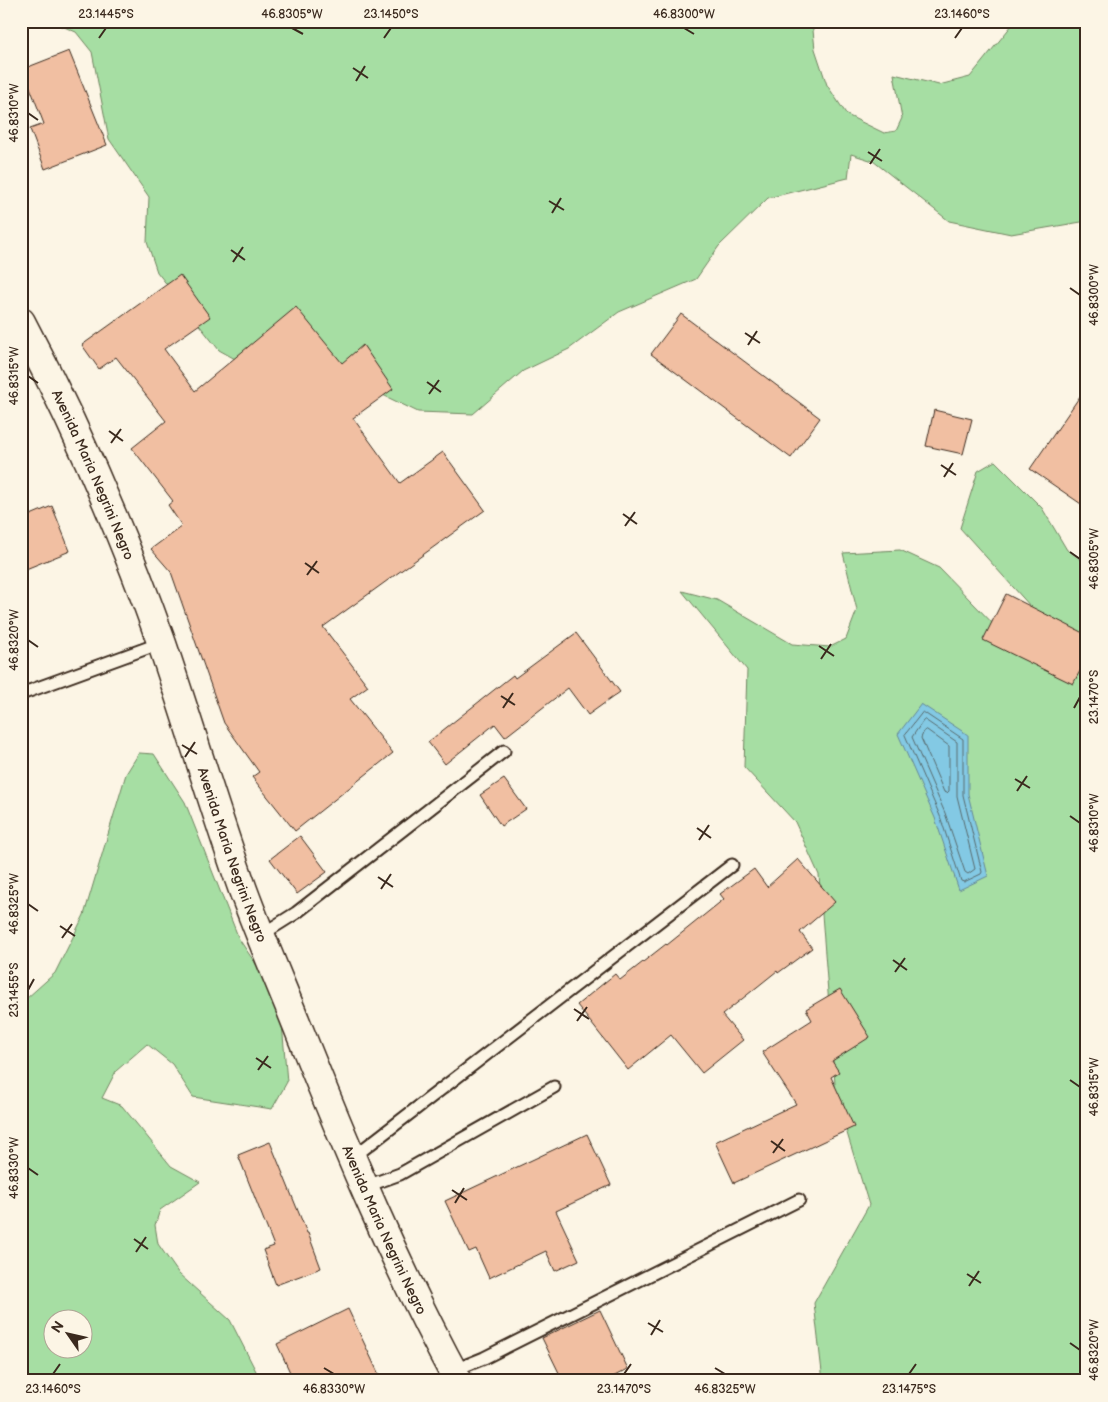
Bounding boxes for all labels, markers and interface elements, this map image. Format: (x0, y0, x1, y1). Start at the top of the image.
text: 23.1445°S (78, 7, 134, 22)
text: 46.8305°W (261, 7, 323, 22)
text: 23.1450°S (363, 7, 419, 22)
text: 46.8300°W (653, 7, 715, 22)
text: 23.1460°S (934, 7, 990, 22)
text: 46.8310°W (7, 83, 22, 143)
text: 46.8300°W (1087, 264, 1102, 326)
text: 46.8315°W (7, 346, 22, 406)
street label: Avenida Maria Negrini Negro (48, 387, 138, 562)
text: 46.8305°W (1087, 528, 1102, 590)
text: 46.8320°W (7, 609, 22, 671)
text: 23.1470°S (1087, 670, 1102, 724)
street label: Avenida Maria Negrini Negro (194, 765, 271, 945)
text: 46.8310°W (1087, 793, 1102, 853)
text: 46.8325°W (7, 873, 22, 935)
text: 23.1455°S (7, 963, 22, 1017)
text: 46.8315°W (1087, 1057, 1102, 1117)
text: 46.8330°W (7, 1137, 22, 1199)
street label: Avenida Maria Negrini Negro (339, 1143, 430, 1317)
north arrow (42, 1310, 92, 1360)
text: N (48, 1318, 68, 1336)
text: 46.8320°W (1087, 1319, 1102, 1381)
text: 23.1460°S (25, 1382, 81, 1397)
text: 46.8330°W (303, 1382, 365, 1397)
text: 23.1470°S (597, 1382, 651, 1397)
text: 46.8325°W (694, 1382, 756, 1397)
text: 23.1475°S (882, 1382, 936, 1397)

